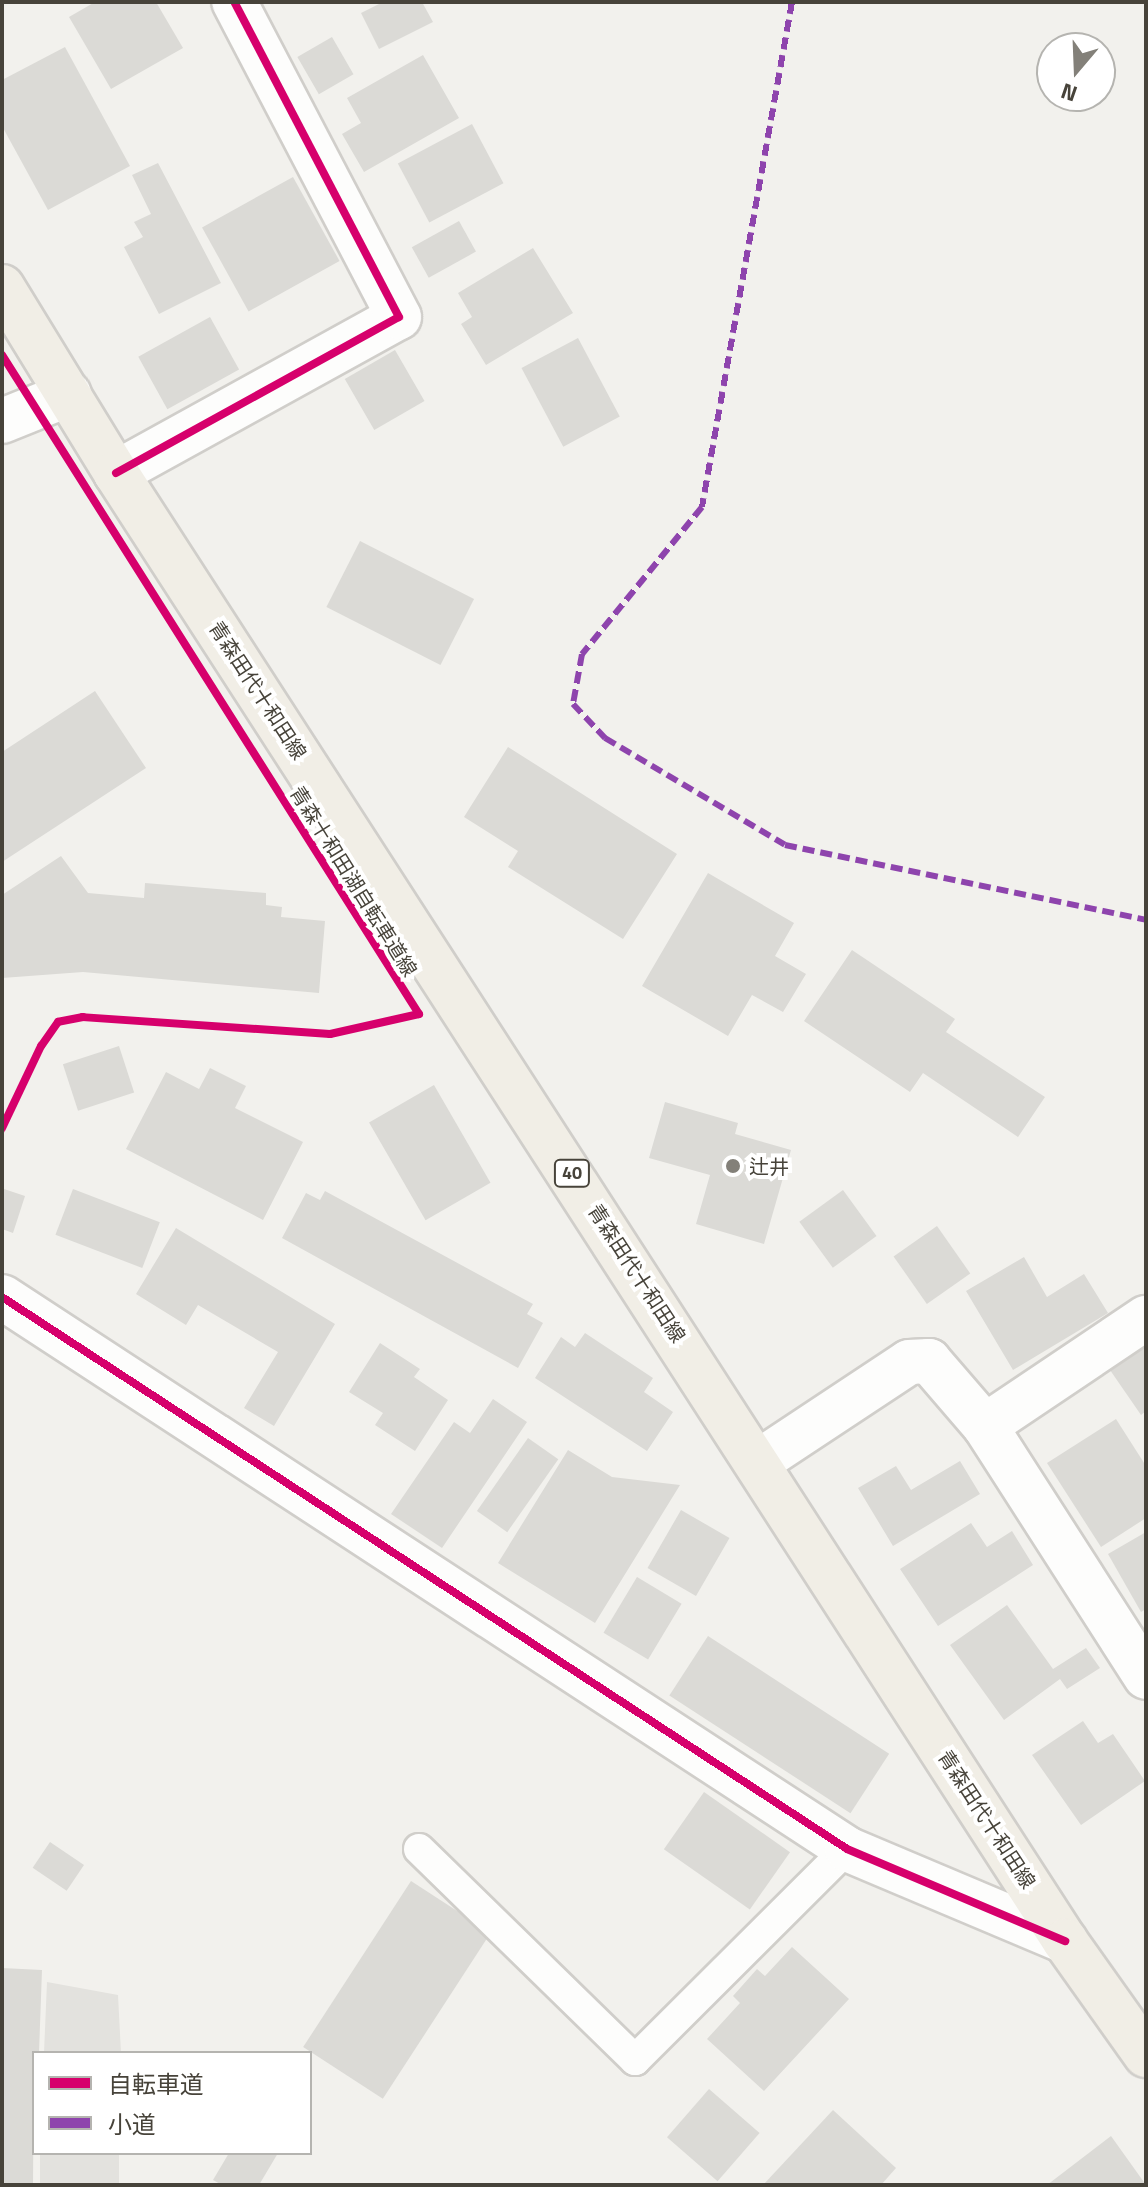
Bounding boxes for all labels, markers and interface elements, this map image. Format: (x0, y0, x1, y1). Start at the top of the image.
north arrow (1036, 32, 1116, 112)
text: N (1056, 74, 1082, 111)
street label: 青森田代十和田線 (204, 616, 312, 764)
street label: 青森十和田湖自転車道線 (286, 781, 422, 981)
place label: 辻井 (749, 1154, 789, 1178)
marker: 辻井 (724, 1157, 742, 1175)
road number: 40 (552, 1159, 592, 1187)
street label: 青森田代十和田線 (583, 1199, 691, 1347)
street label: 青森田代十和田線 (933, 1745, 1041, 1893)
legend (32, 2051, 312, 2155)
text: 自転車道 (108, 2066, 204, 2102)
text: 小道 (108, 2106, 156, 2142)

